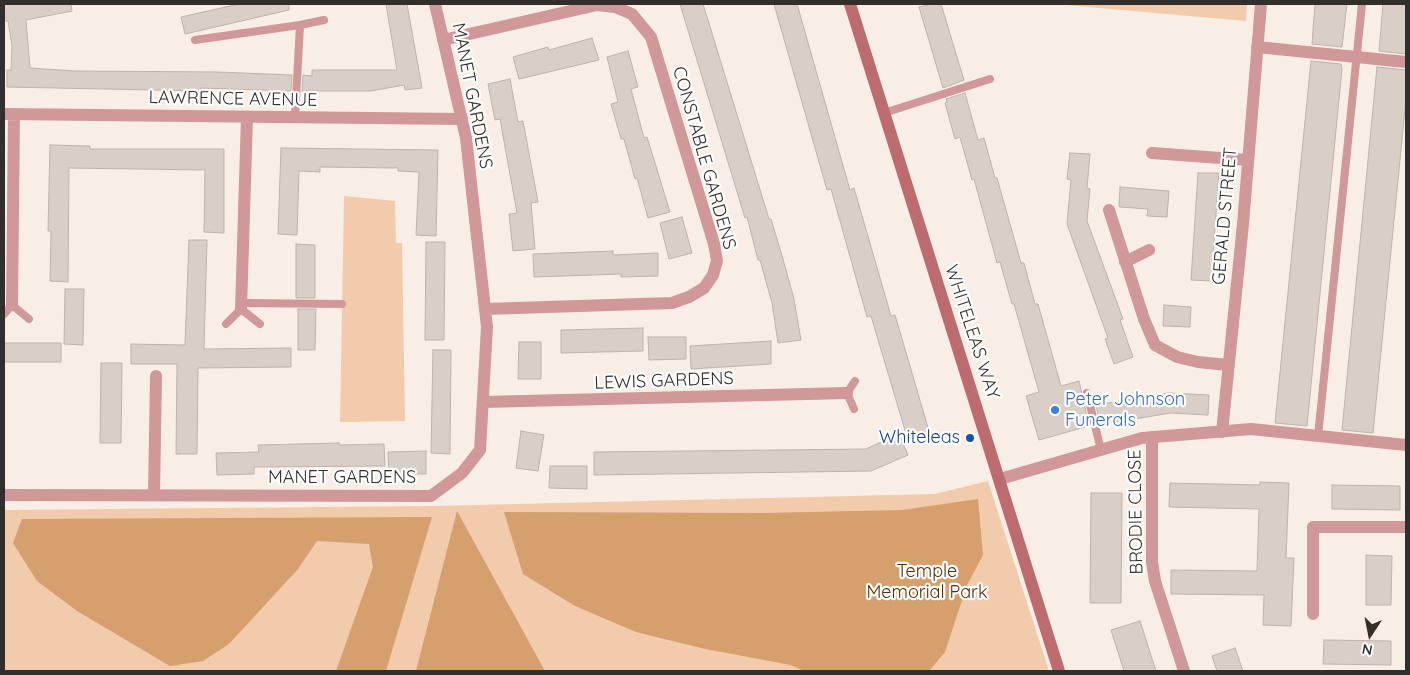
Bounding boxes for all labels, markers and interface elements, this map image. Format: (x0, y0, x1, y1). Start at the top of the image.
street label: MANET GARDENS (447, 21, 497, 171)
street label: CONSTABLE GARDENS (668, 64, 740, 252)
street label: LAWRENCE AVENUE (148, 87, 318, 111)
street label: GERALD STREET (1208, 146, 1242, 286)
street label: WHITELEAS WAY (940, 262, 1004, 402)
street label: LEWIS GARDENS (594, 368, 734, 394)
place label: Peter Johnson Funerals (1065, 389, 1185, 432)
marker: Peter Johnson Funerals (1049, 404, 1061, 416)
place label: Whiteleas (879, 427, 960, 449)
marker: Whiteleas (964, 432, 976, 444)
street label: BRODIE CLOSE (1124, 449, 1148, 575)
street label: MANET GARDENS (268, 467, 416, 489)
park label: Temple Memorial Park (866, 561, 988, 604)
north arrow (1345, 610, 1395, 660)
text: N (1360, 640, 1374, 660)

